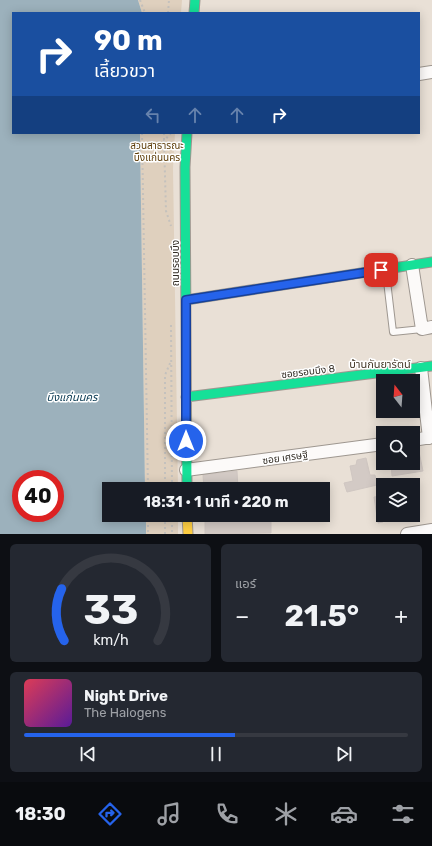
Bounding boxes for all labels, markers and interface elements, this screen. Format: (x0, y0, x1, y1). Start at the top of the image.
text: 90 m (94, 24, 163, 57)
icon: right (28, 28, 80, 80)
text: เลี้ยวขวา (94, 60, 155, 82)
icon: left (142, 104, 164, 126)
icon: ahead (184, 104, 206, 126)
icon: ahead (226, 104, 248, 126)
icon: right (268, 104, 290, 126)
park label: สวนสาธารณะ บึงแก่นนคร (130, 140, 184, 164)
street label: ถนนรอบบึง (170, 240, 182, 286)
pin (364, 253, 398, 287)
icon: arrive (370, 259, 392, 281)
district label: บ้านกันยารัตน์ (349, 358, 411, 371)
street label: ซอยรอบบึง 8 (281, 363, 336, 381)
north arrow (376, 374, 420, 418)
map controls (376, 374, 420, 522)
water label: บึงแก่นนคร (46, 391, 99, 404)
position arrow (165, 420, 207, 462)
button: search (376, 426, 420, 470)
street label: ซอย เศรษฐี (262, 449, 309, 467)
speed limit sign: 40 (12, 470, 64, 522)
button: layers (376, 478, 420, 522)
text: 18:31 · 1 นาที · 220 m (144, 493, 288, 511)
text: แอร์ (235, 576, 256, 591)
text: 33 (83, 585, 138, 634)
text: 21.5° (284, 598, 359, 634)
text: − (235, 603, 249, 630)
text: + (394, 603, 408, 630)
text: km/h (93, 632, 128, 649)
text: Night Drive (84, 687, 168, 705)
text: The Halogens (84, 705, 166, 720)
icon: previous (77, 743, 99, 765)
icon: pause (205, 743, 227, 765)
icon: next (333, 743, 355, 765)
icon: directions (96, 800, 124, 828)
icon: music (155, 800, 183, 828)
icon: phone (213, 800, 241, 828)
icon: climate (272, 800, 300, 828)
icon: car (330, 800, 358, 828)
icon: filters (389, 800, 417, 828)
text: 18:30 (15, 803, 66, 825)

